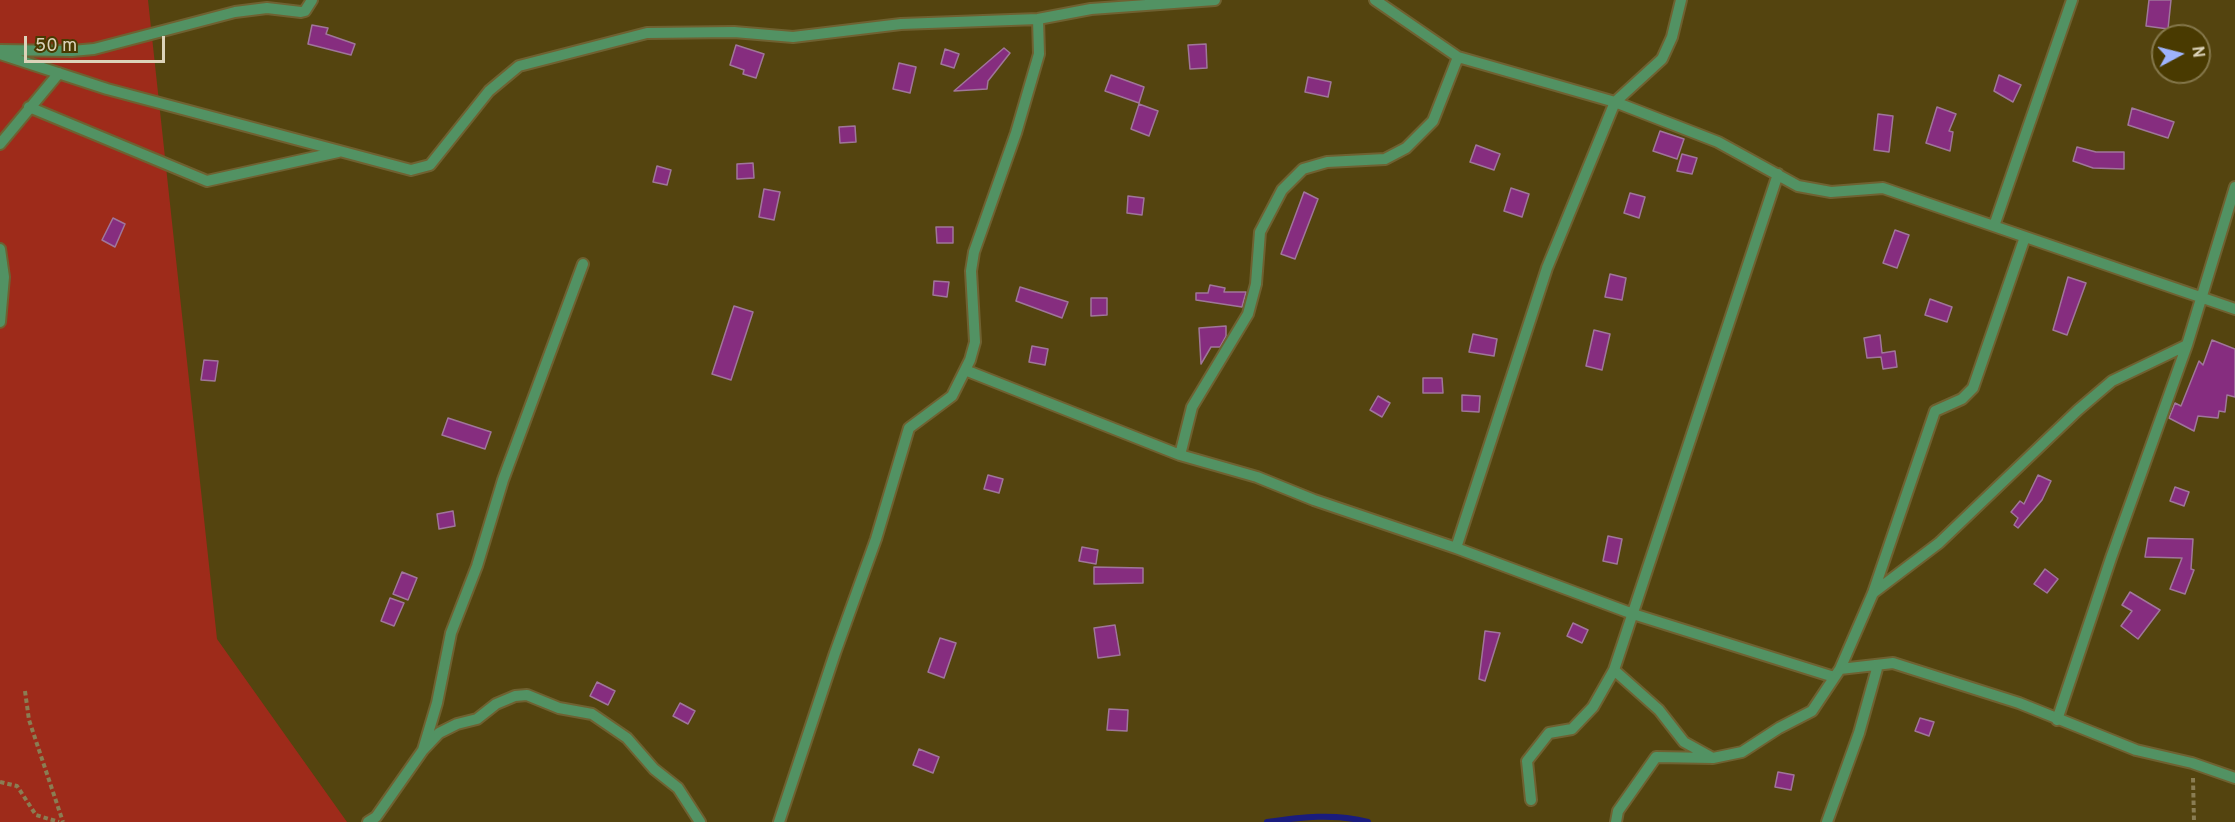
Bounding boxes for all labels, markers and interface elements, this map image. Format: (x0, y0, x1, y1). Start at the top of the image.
scale bar (27, 24, 168, 62)
north arrow (2151, 24, 2211, 84)
text: 50 m (35, 35, 77, 58)
text: N (2186, 45, 2208, 59)

